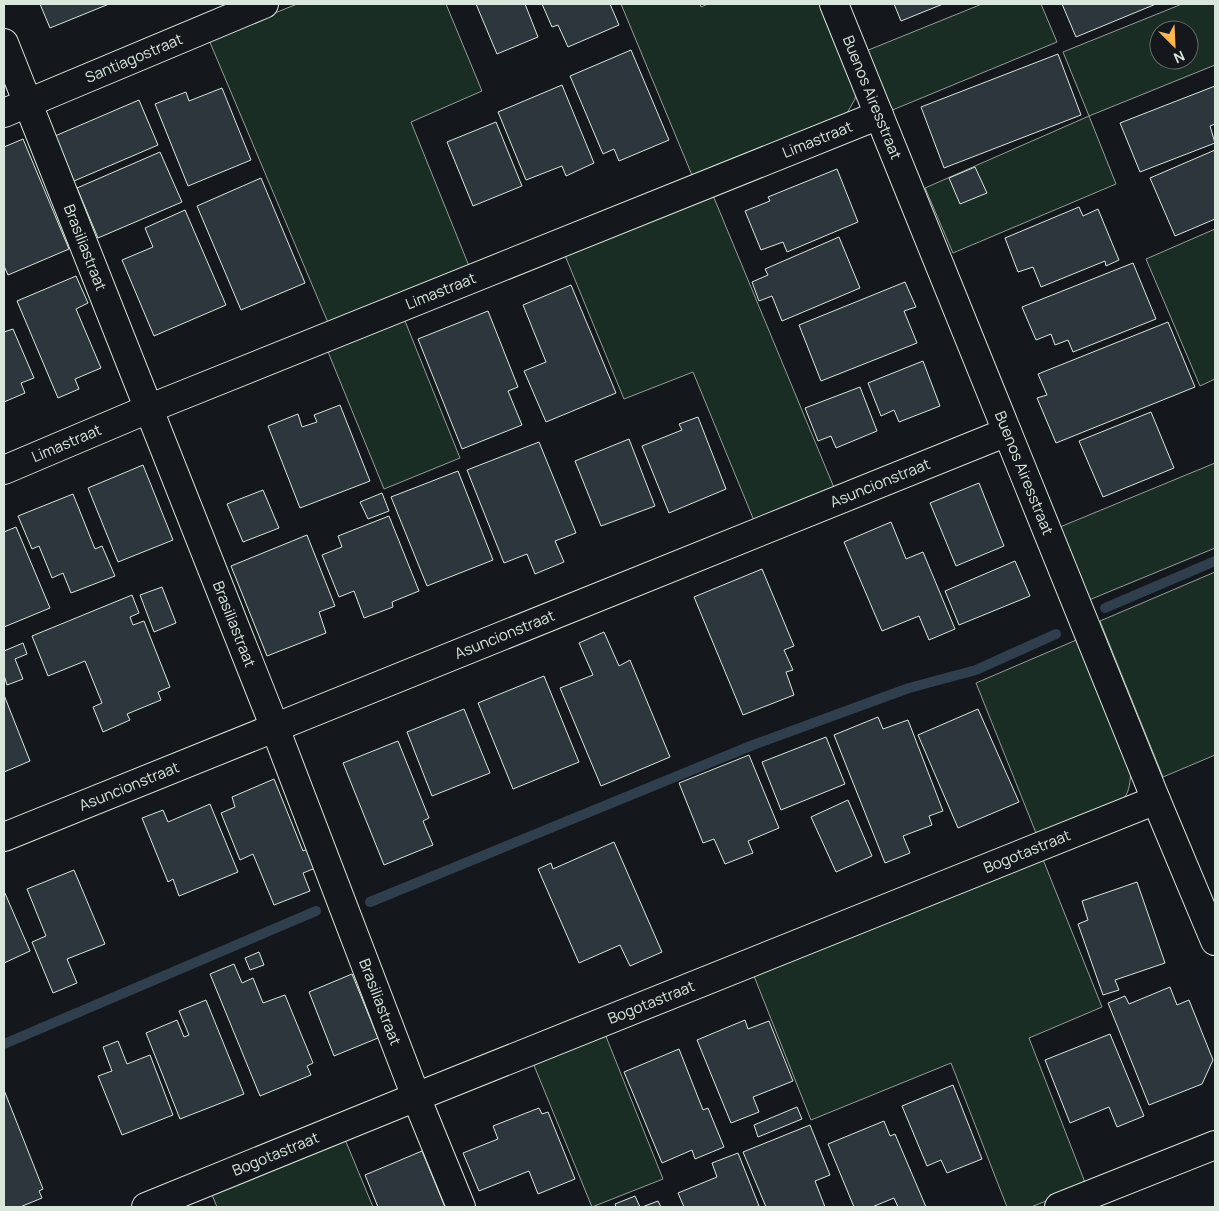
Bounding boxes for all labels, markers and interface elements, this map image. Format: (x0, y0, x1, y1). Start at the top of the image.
north arrow (1149, 20, 1199, 70)
street label: Santiagostraat (82, 28, 186, 88)
street label: Buenos Airesstraat (838, 32, 907, 163)
text: N (1171, 47, 1188, 68)
street label: Limastraat (779, 116, 856, 163)
street label: Brasiliastraat (59, 201, 112, 294)
street label: Limastraat (402, 267, 479, 314)
street label: Buenos Airesstraat (990, 408, 1059, 538)
street label: Limastraat (28, 419, 105, 467)
street label: Asuncionstraat (827, 453, 933, 512)
street label: Brasiliastraat (208, 578, 261, 670)
street label: Asuncionstraat (451, 605, 558, 664)
street label: Asuncionstraat (76, 756, 182, 816)
street label: Bogotastraat (980, 824, 1073, 878)
street label: Brasiliastraat (354, 956, 406, 1048)
street label: Bogotastraat (604, 975, 698, 1029)
street label: Bogotastraat (229, 1127, 322, 1181)

